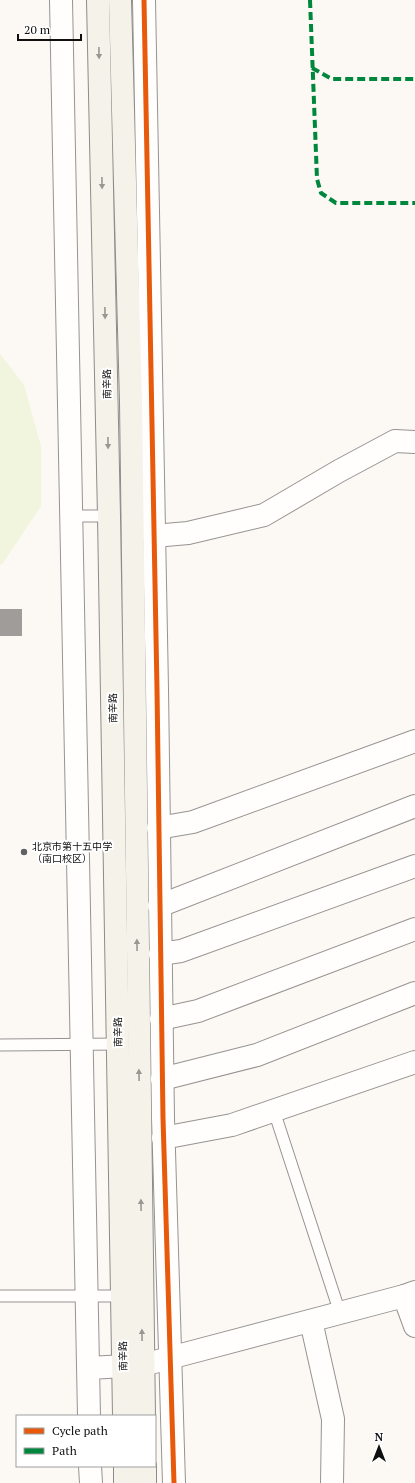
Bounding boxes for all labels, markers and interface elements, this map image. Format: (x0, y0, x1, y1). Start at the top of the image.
scale bar (18, 16, 81, 42)
text: 20 m (24, 22, 51, 37)
one-way arrow (96, 47, 102, 60)
one-way arrow (99, 177, 105, 190)
one-way arrow (102, 307, 108, 320)
street label: 南辛路 (100, 369, 114, 399)
one-way arrow (105, 437, 111, 450)
street label: 南辛路 (106, 693, 120, 723)
place label: 北京市第十五中学 （南口校区） (32, 840, 112, 865)
marker: 北京市第十五中学 （南口校区） (19, 847, 29, 857)
one-way arrow (134, 939, 141, 951)
street label: 南辛路 (111, 1017, 125, 1047)
one-way arrow (136, 1068, 142, 1081)
one-way arrow (138, 1198, 144, 1211)
one-way arrow (139, 1329, 146, 1341)
street label: 南辛路 (116, 1341, 130, 1371)
legend (16, 1415, 156, 1467)
text: Cycle path (52, 1423, 108, 1438)
north arrow (359, 1427, 399, 1467)
text: N (375, 1430, 384, 1444)
text: Path (52, 1443, 77, 1458)

